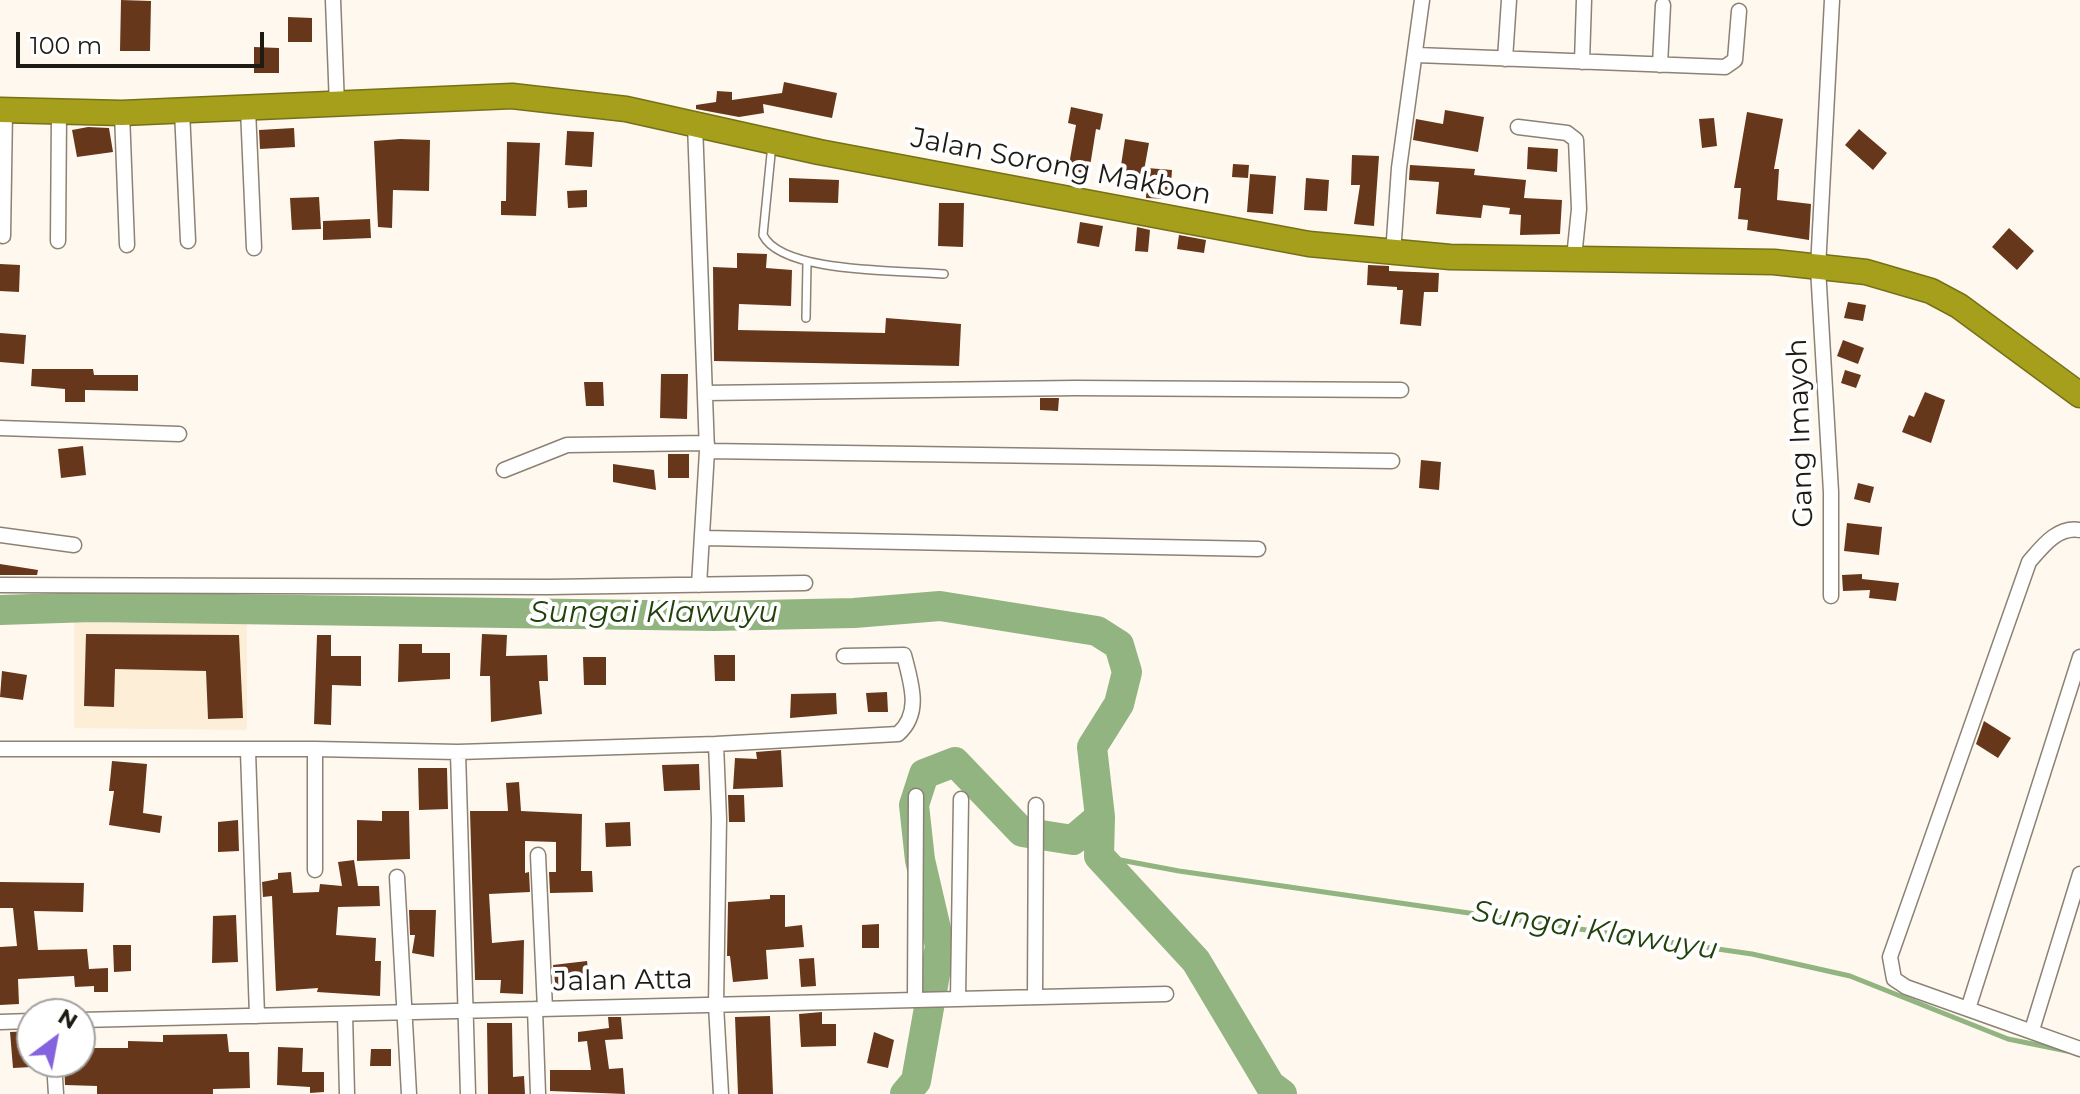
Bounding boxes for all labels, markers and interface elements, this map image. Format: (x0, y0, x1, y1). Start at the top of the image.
scale bar (20, 16, 268, 66)
text: 100 m (30, 31, 102, 60)
street label: Jalan Sorong Makbon (908, 121, 1214, 213)
street label: Gang Imayoh (1781, 338, 1821, 528)
water label: Sungai Klawuyu (530, 595, 778, 631)
water label: Sungai Klawuyu (1470, 894, 1720, 968)
street label: Jalan Atta (553, 963, 693, 999)
north arrow (16, 998, 96, 1078)
text: N (53, 1003, 83, 1035)

